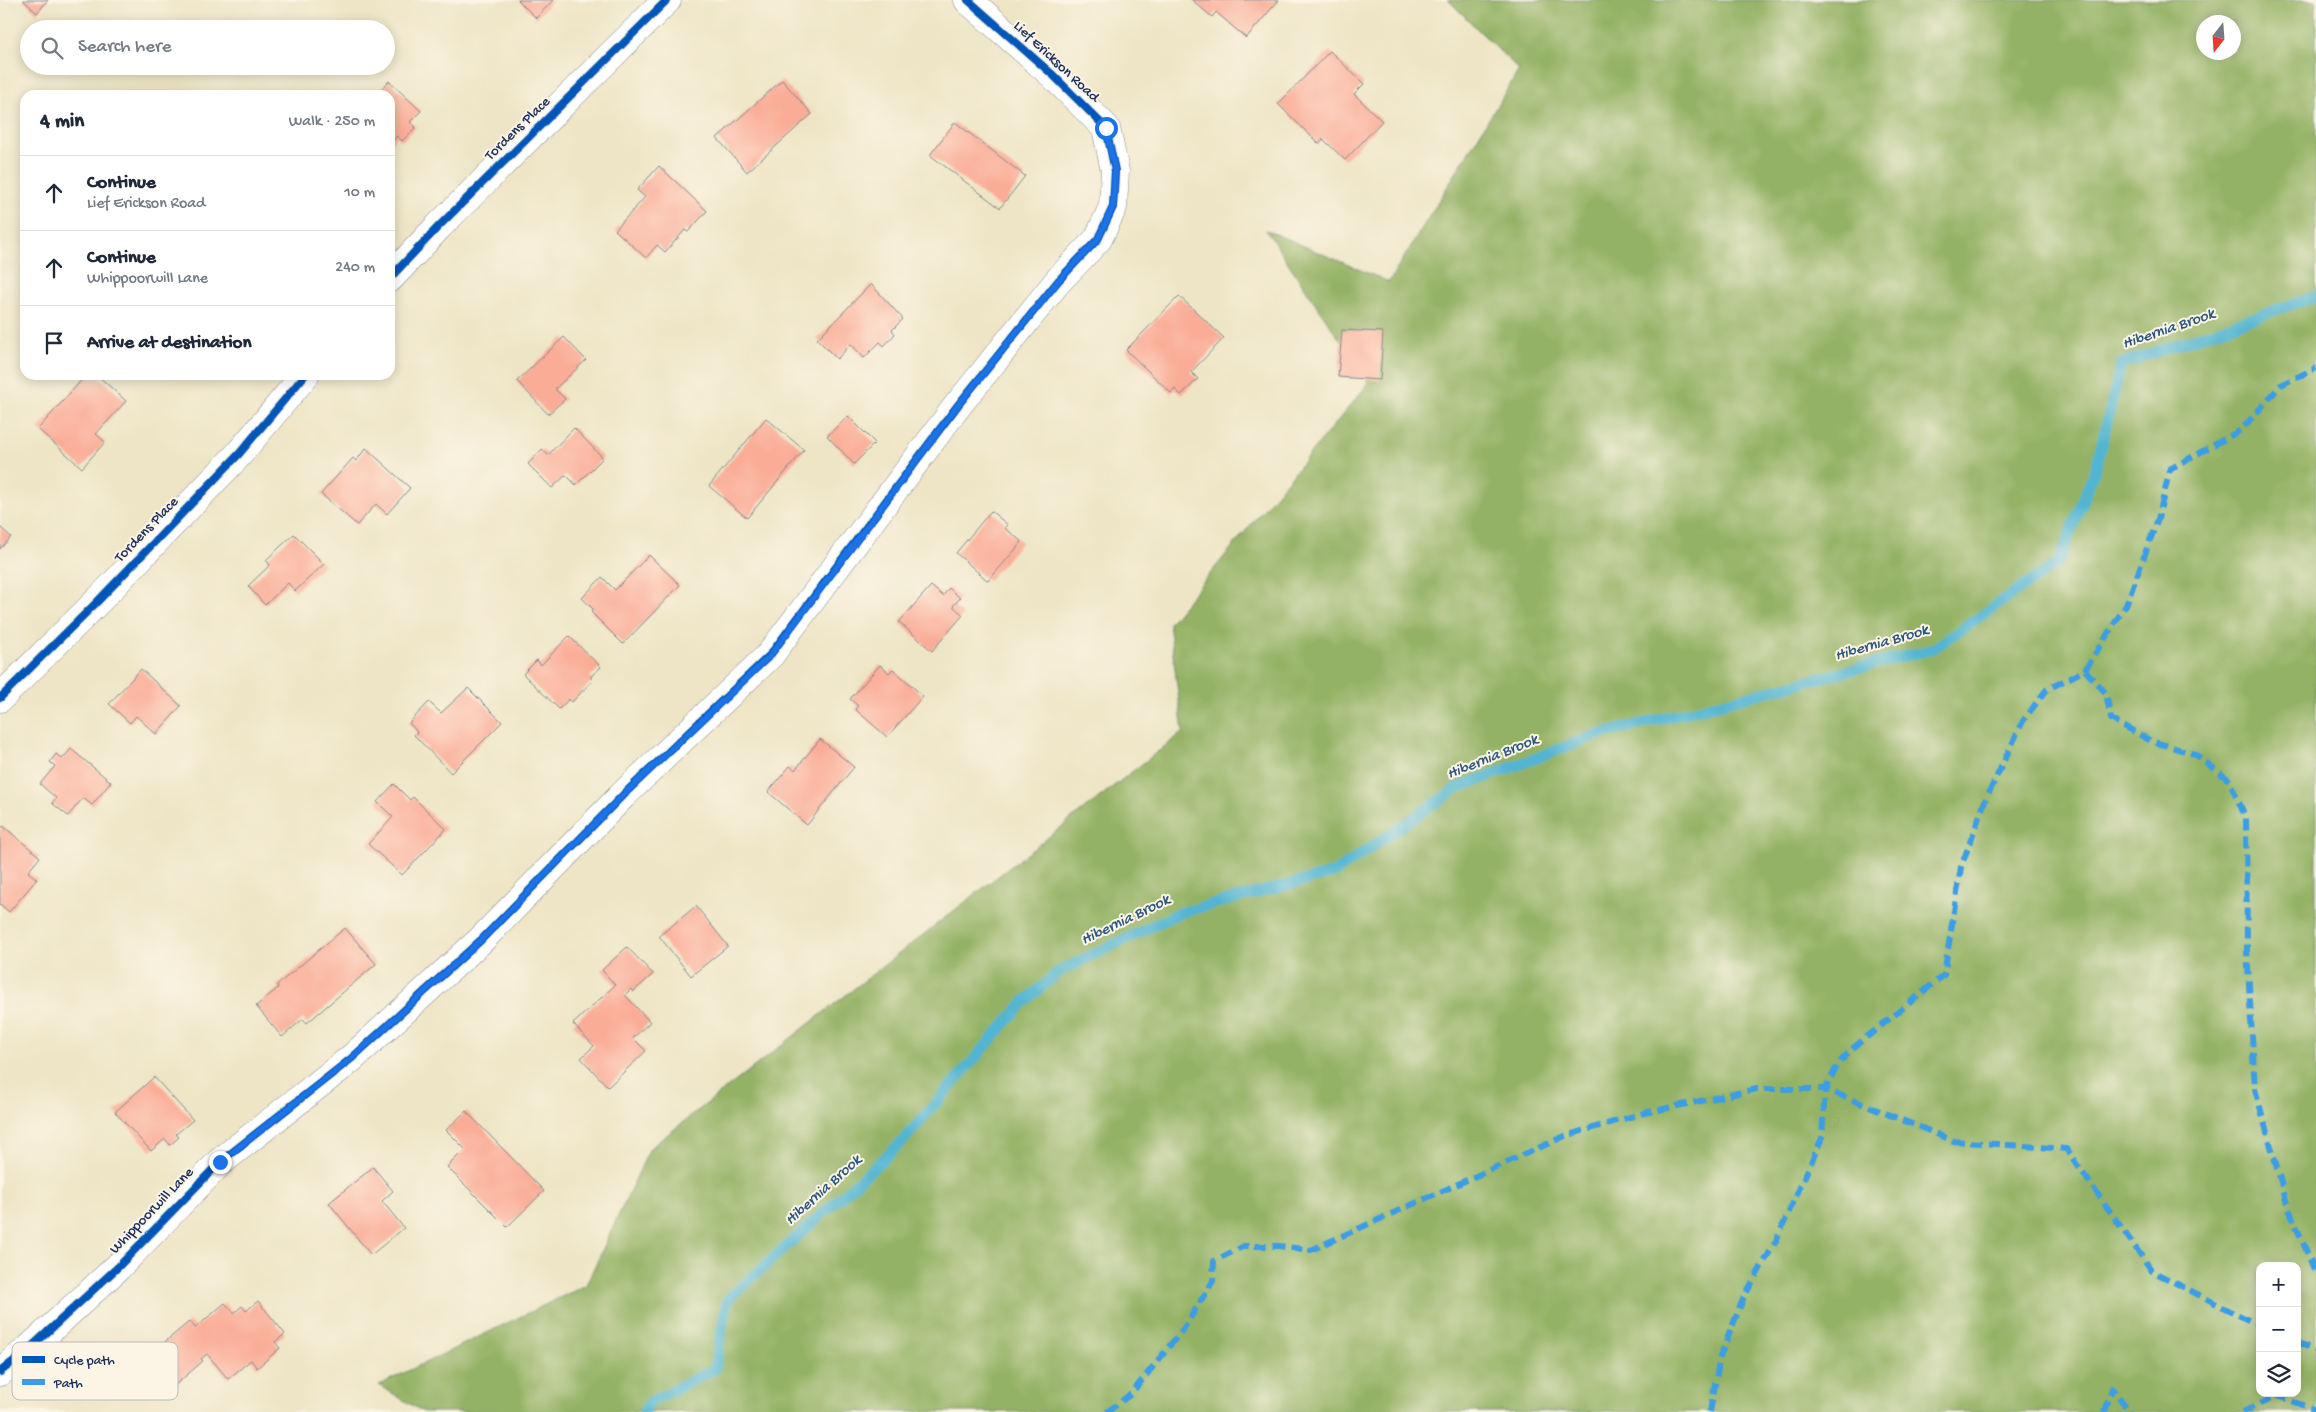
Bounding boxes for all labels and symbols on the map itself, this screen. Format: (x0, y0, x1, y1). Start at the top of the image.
north arrow (2196, 15, 2241, 60)
street label: Lief Erickson Road (1009, 18, 1104, 107)
street label: Tordens Place (481, 93, 555, 165)
route start (1095, 117, 1118, 140)
water label: Hibernia Brook (2120, 305, 2219, 355)
street label: Tordens Place (111, 493, 183, 567)
water label: Hibernia Brook (1833, 621, 1933, 666)
water label: Hibernia Brook (1445, 730, 1543, 785)
water label: Hibernia Brook (1079, 891, 1175, 951)
water label: Hibernia Brook (782, 1150, 868, 1230)
route end (209, 1151, 232, 1174)
street label: Whippoorwill Lane (106, 1164, 198, 1258)
legend (12, 1342, 178, 1400)
text: Cycle path (54, 1353, 115, 1370)
text: Path (53, 1376, 83, 1393)

